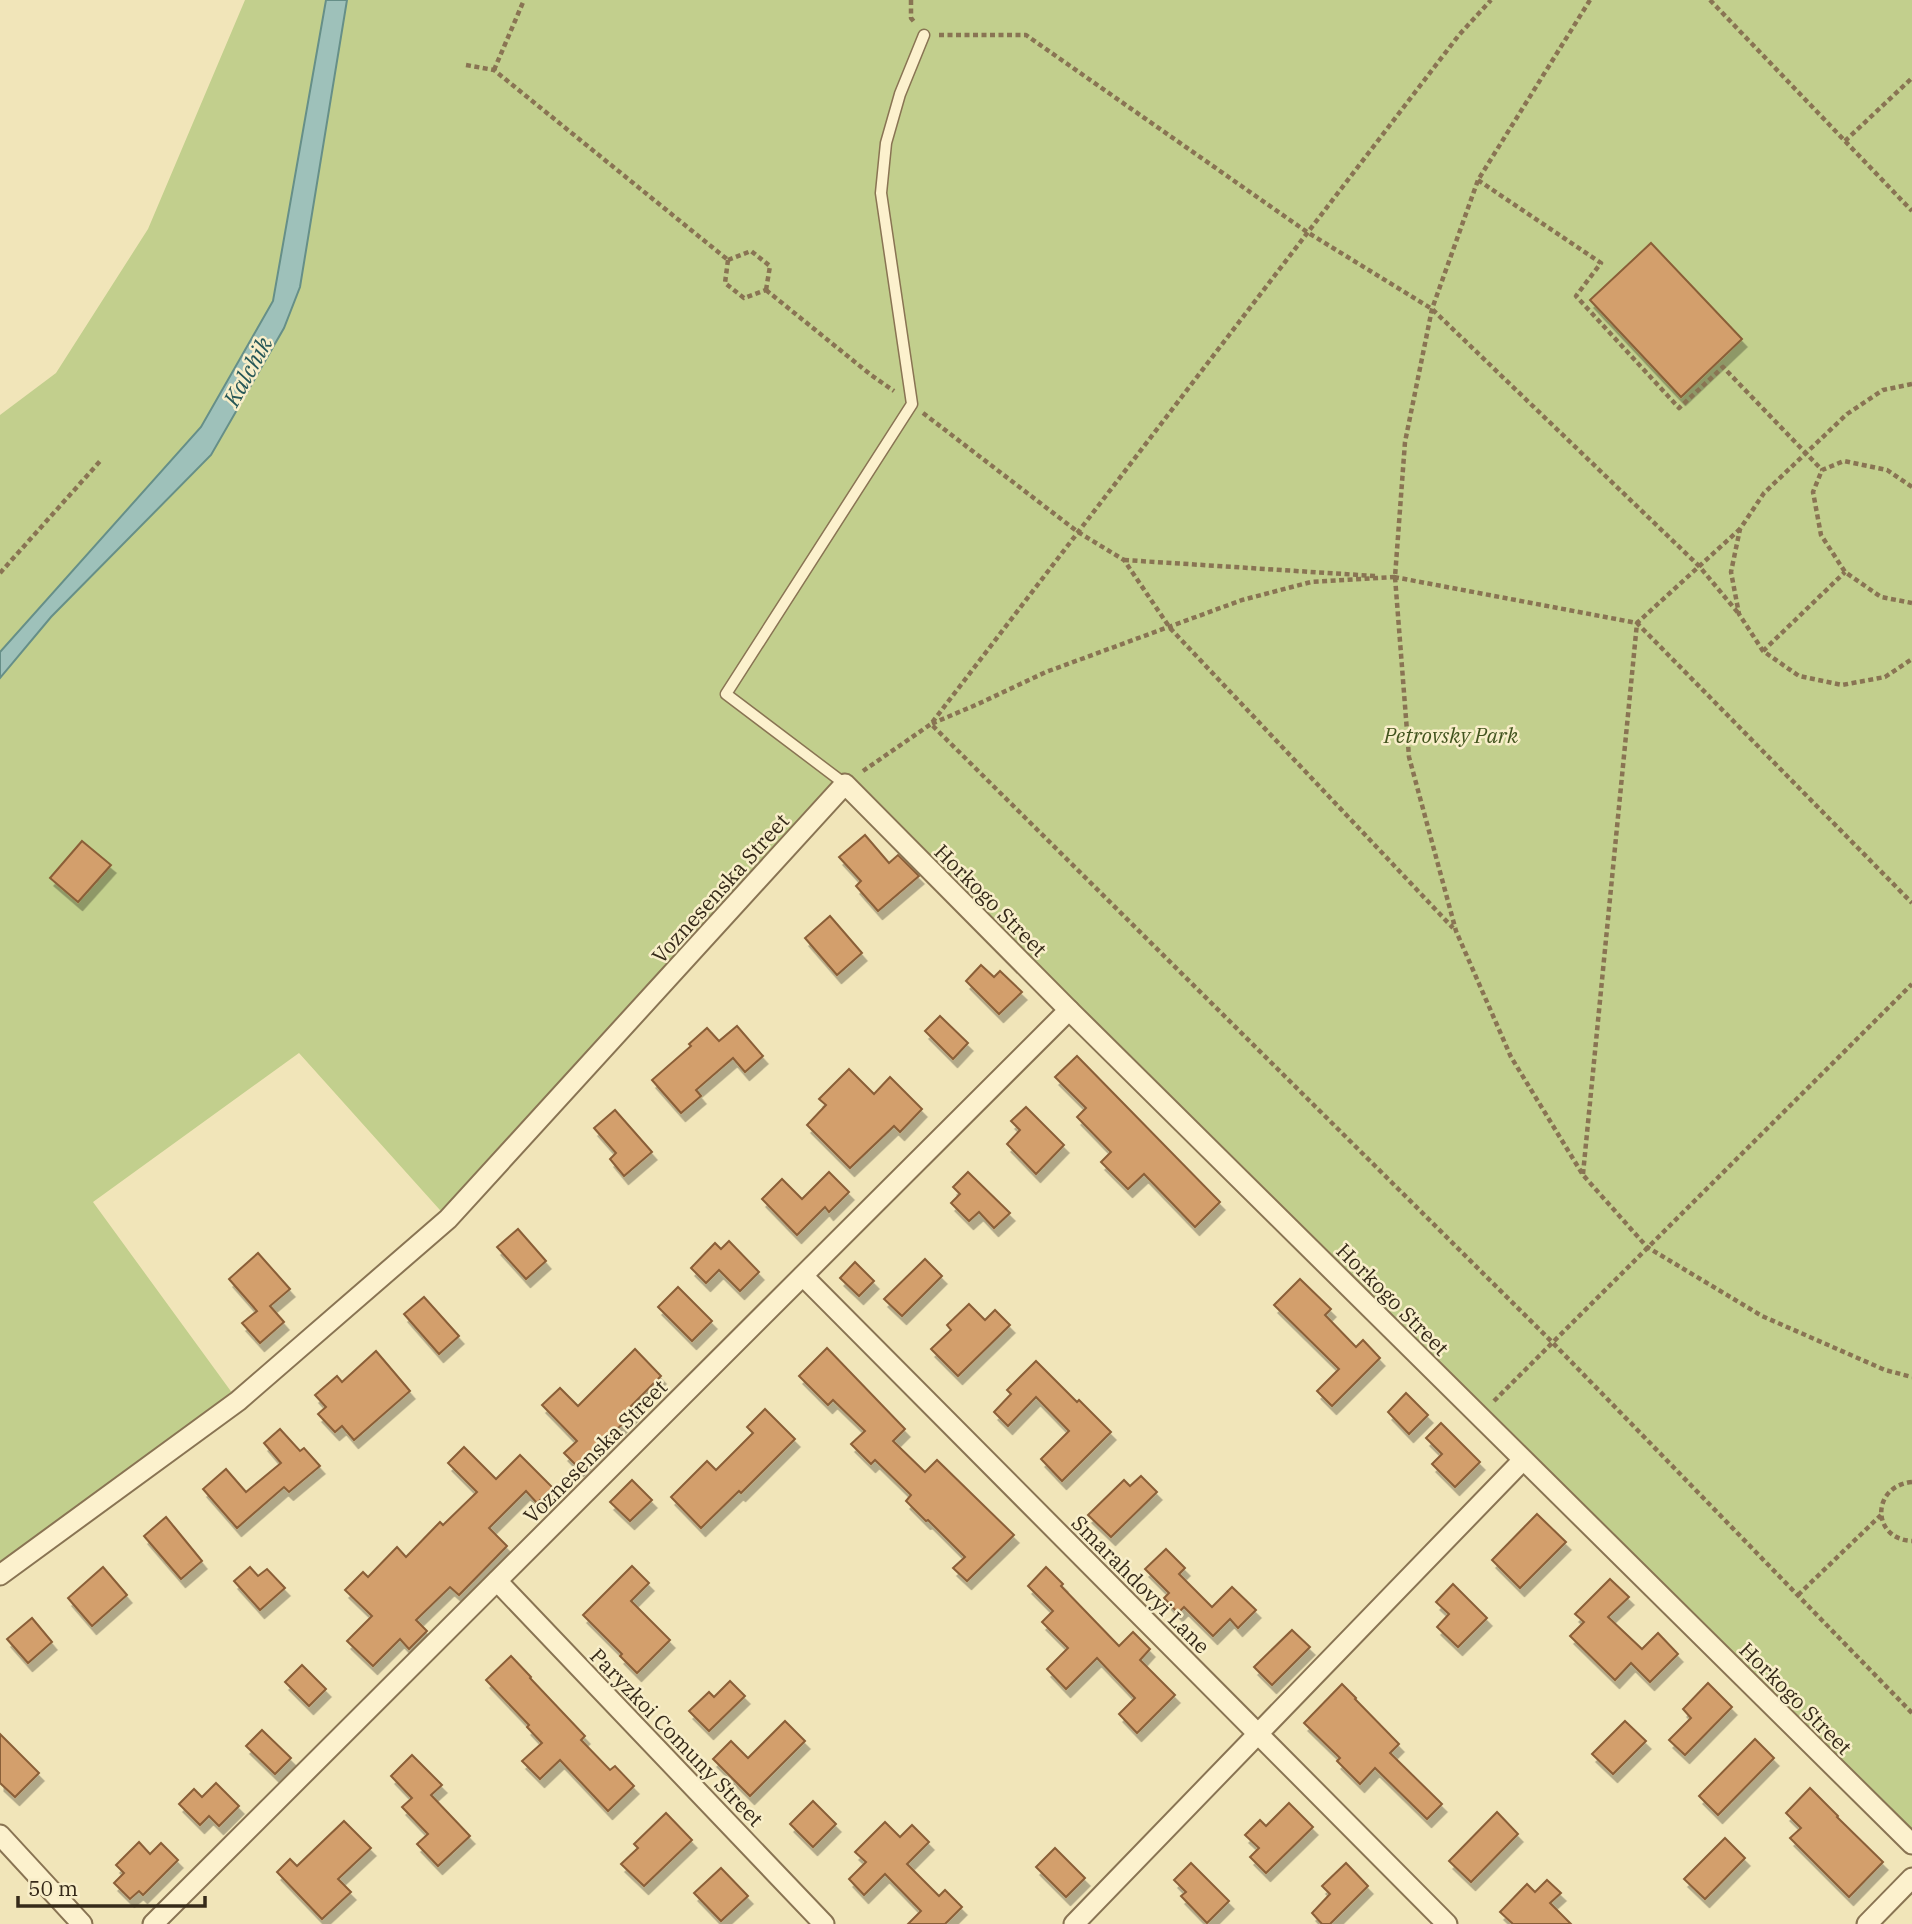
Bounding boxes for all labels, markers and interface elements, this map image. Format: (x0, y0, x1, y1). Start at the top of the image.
water label: Kalchik (215, 330, 279, 412)
park label: Petrovsky Park (1383, 721, 1519, 749)
street label: Voznesenska Street (645, 807, 795, 969)
street label: Horkogo Street (929, 838, 1053, 962)
street label: Horkogo Street (1331, 1237, 1455, 1361)
street label: Voznesenska Street (517, 1373, 673, 1529)
street label: Smarahdovyi Lane (1066, 1509, 1216, 1659)
street label: Horkogo Street (1734, 1636, 1858, 1760)
street label: Paryzkoi Comuny Street (584, 1642, 770, 1832)
scale bar (18, 1864, 205, 1908)
text: 50 m (28, 1874, 78, 1902)

